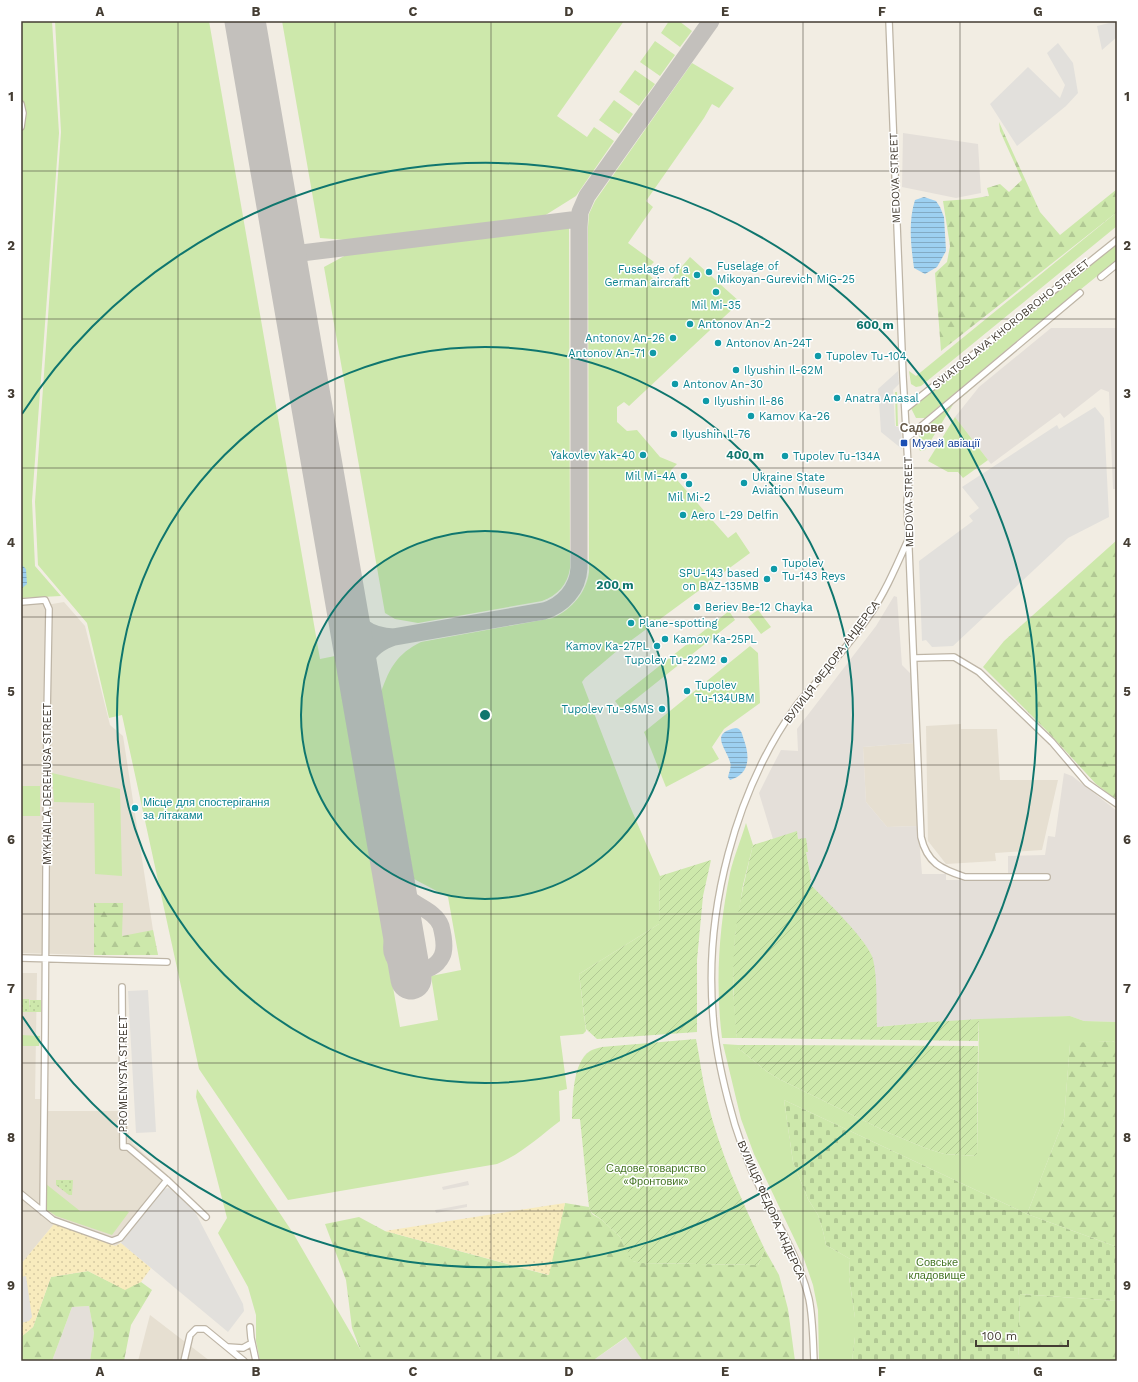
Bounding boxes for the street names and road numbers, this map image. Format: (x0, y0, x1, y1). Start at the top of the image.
street label: MEDOVA STREET (887, 132, 903, 224)
street label: SVIATOSLAVA KHOROBROHO STREET (930, 256, 1093, 392)
street label: MEDOVA STREET (902, 456, 916, 548)
street label: ВУЛИЦЯ ФЕДОРА АНДЕРСА (782, 598, 883, 726)
street label: MYKHAILA DEREHUSA STREET (41, 702, 54, 865)
street label: PROMENYSTA STREET (117, 1015, 130, 1133)
street label: ВУЛИЦЯ ФЕДОРА АНДЕРСА (735, 1139, 808, 1282)

